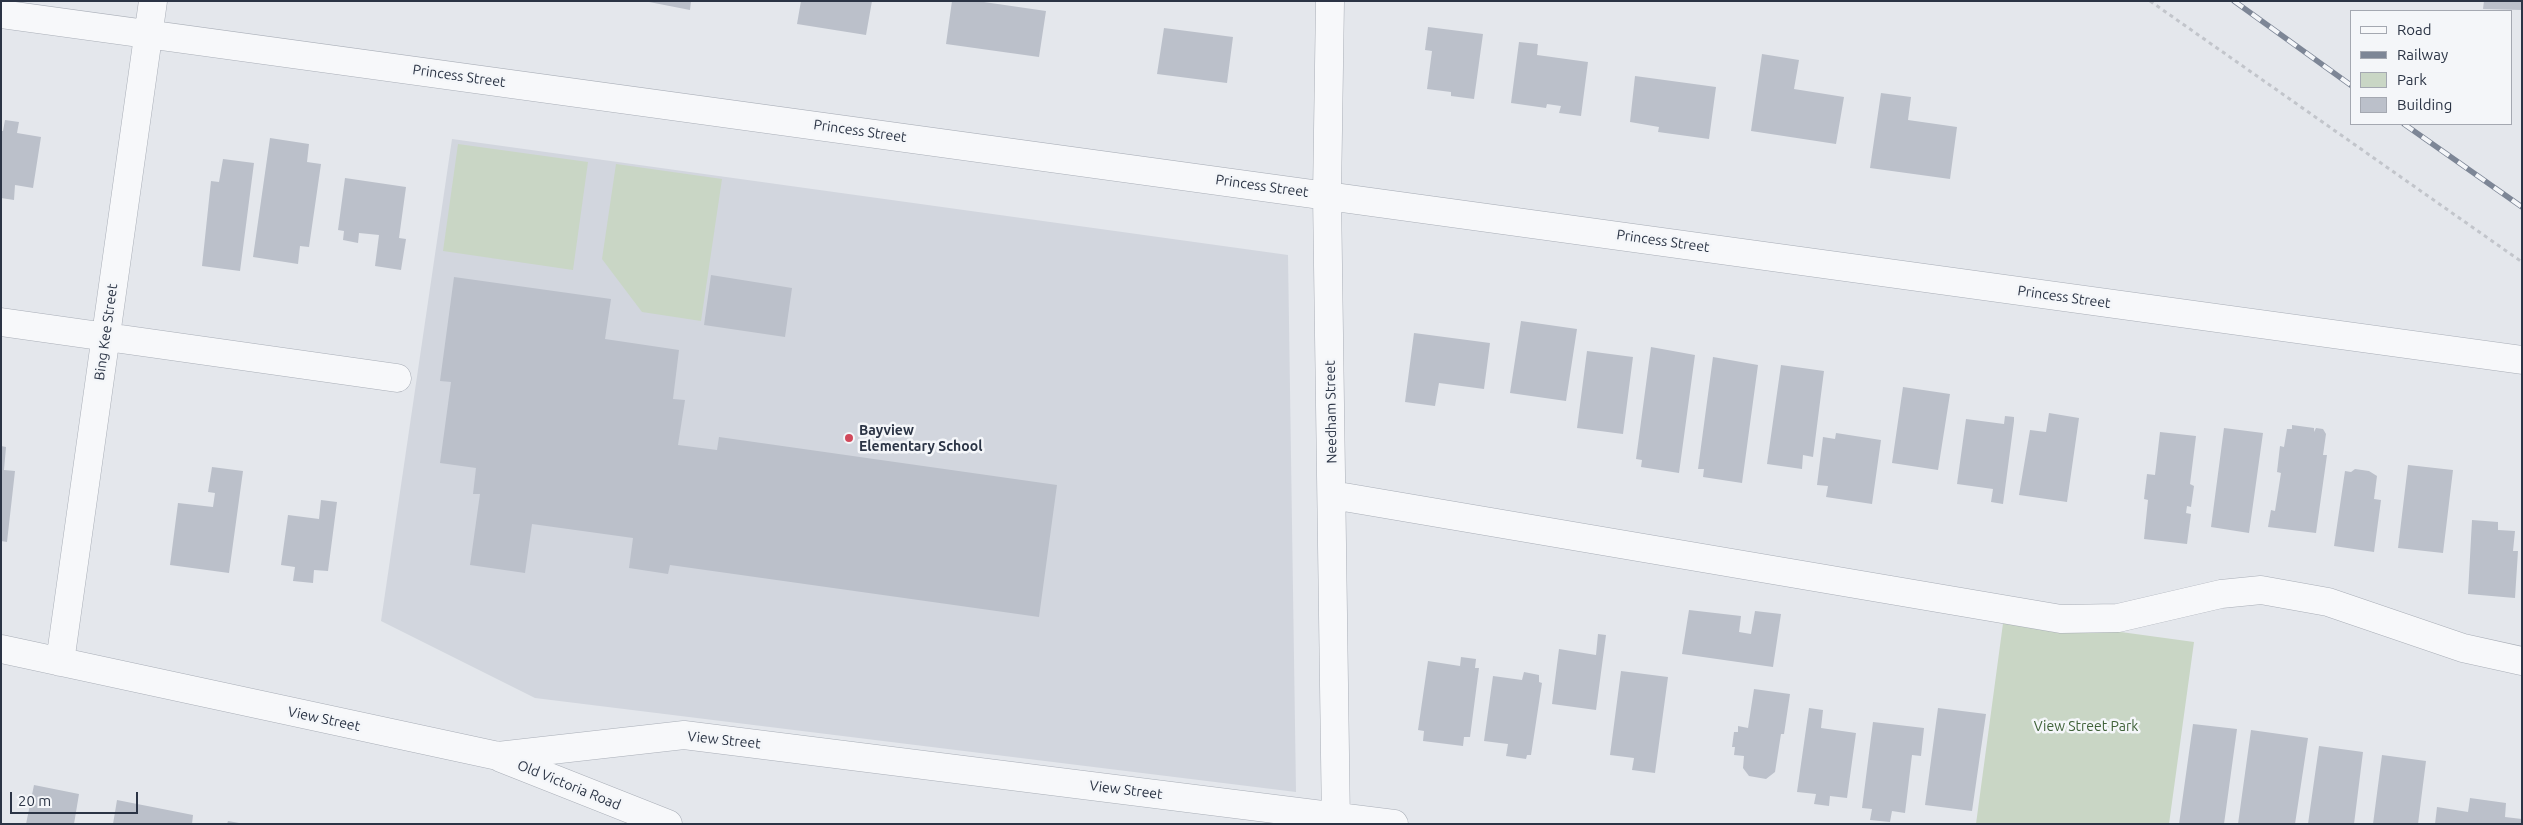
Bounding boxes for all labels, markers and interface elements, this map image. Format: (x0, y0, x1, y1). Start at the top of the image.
legend (2350, 10, 2513, 125)
text: Road (2397, 21, 2432, 38)
text: Railway (2397, 46, 2448, 63)
street label: Princess Street (411, 61, 507, 91)
text: Park (2397, 71, 2427, 88)
text: Building (2397, 96, 2452, 113)
street label: Princess Street (812, 116, 908, 146)
street label: Princess Street (1214, 171, 1310, 201)
street label: Princess Street (1615, 226, 1711, 256)
street label: Bing Kee Street (91, 282, 121, 382)
street label: Princess Street (2016, 282, 2112, 312)
street label: Needham Street (1322, 360, 1340, 464)
place label: Bayview Elementary School (859, 422, 982, 454)
marker: Bayview Elementary School (843, 432, 855, 444)
street label: View Street (286, 703, 362, 735)
park label: View Street Park (2034, 718, 2138, 734)
street label: View Street (687, 728, 761, 752)
street label: Old Victoria Road (515, 757, 623, 813)
street label: View Street (1088, 777, 1164, 803)
scale bar (12, 782, 140, 814)
text: 20 m (18, 792, 51, 809)

